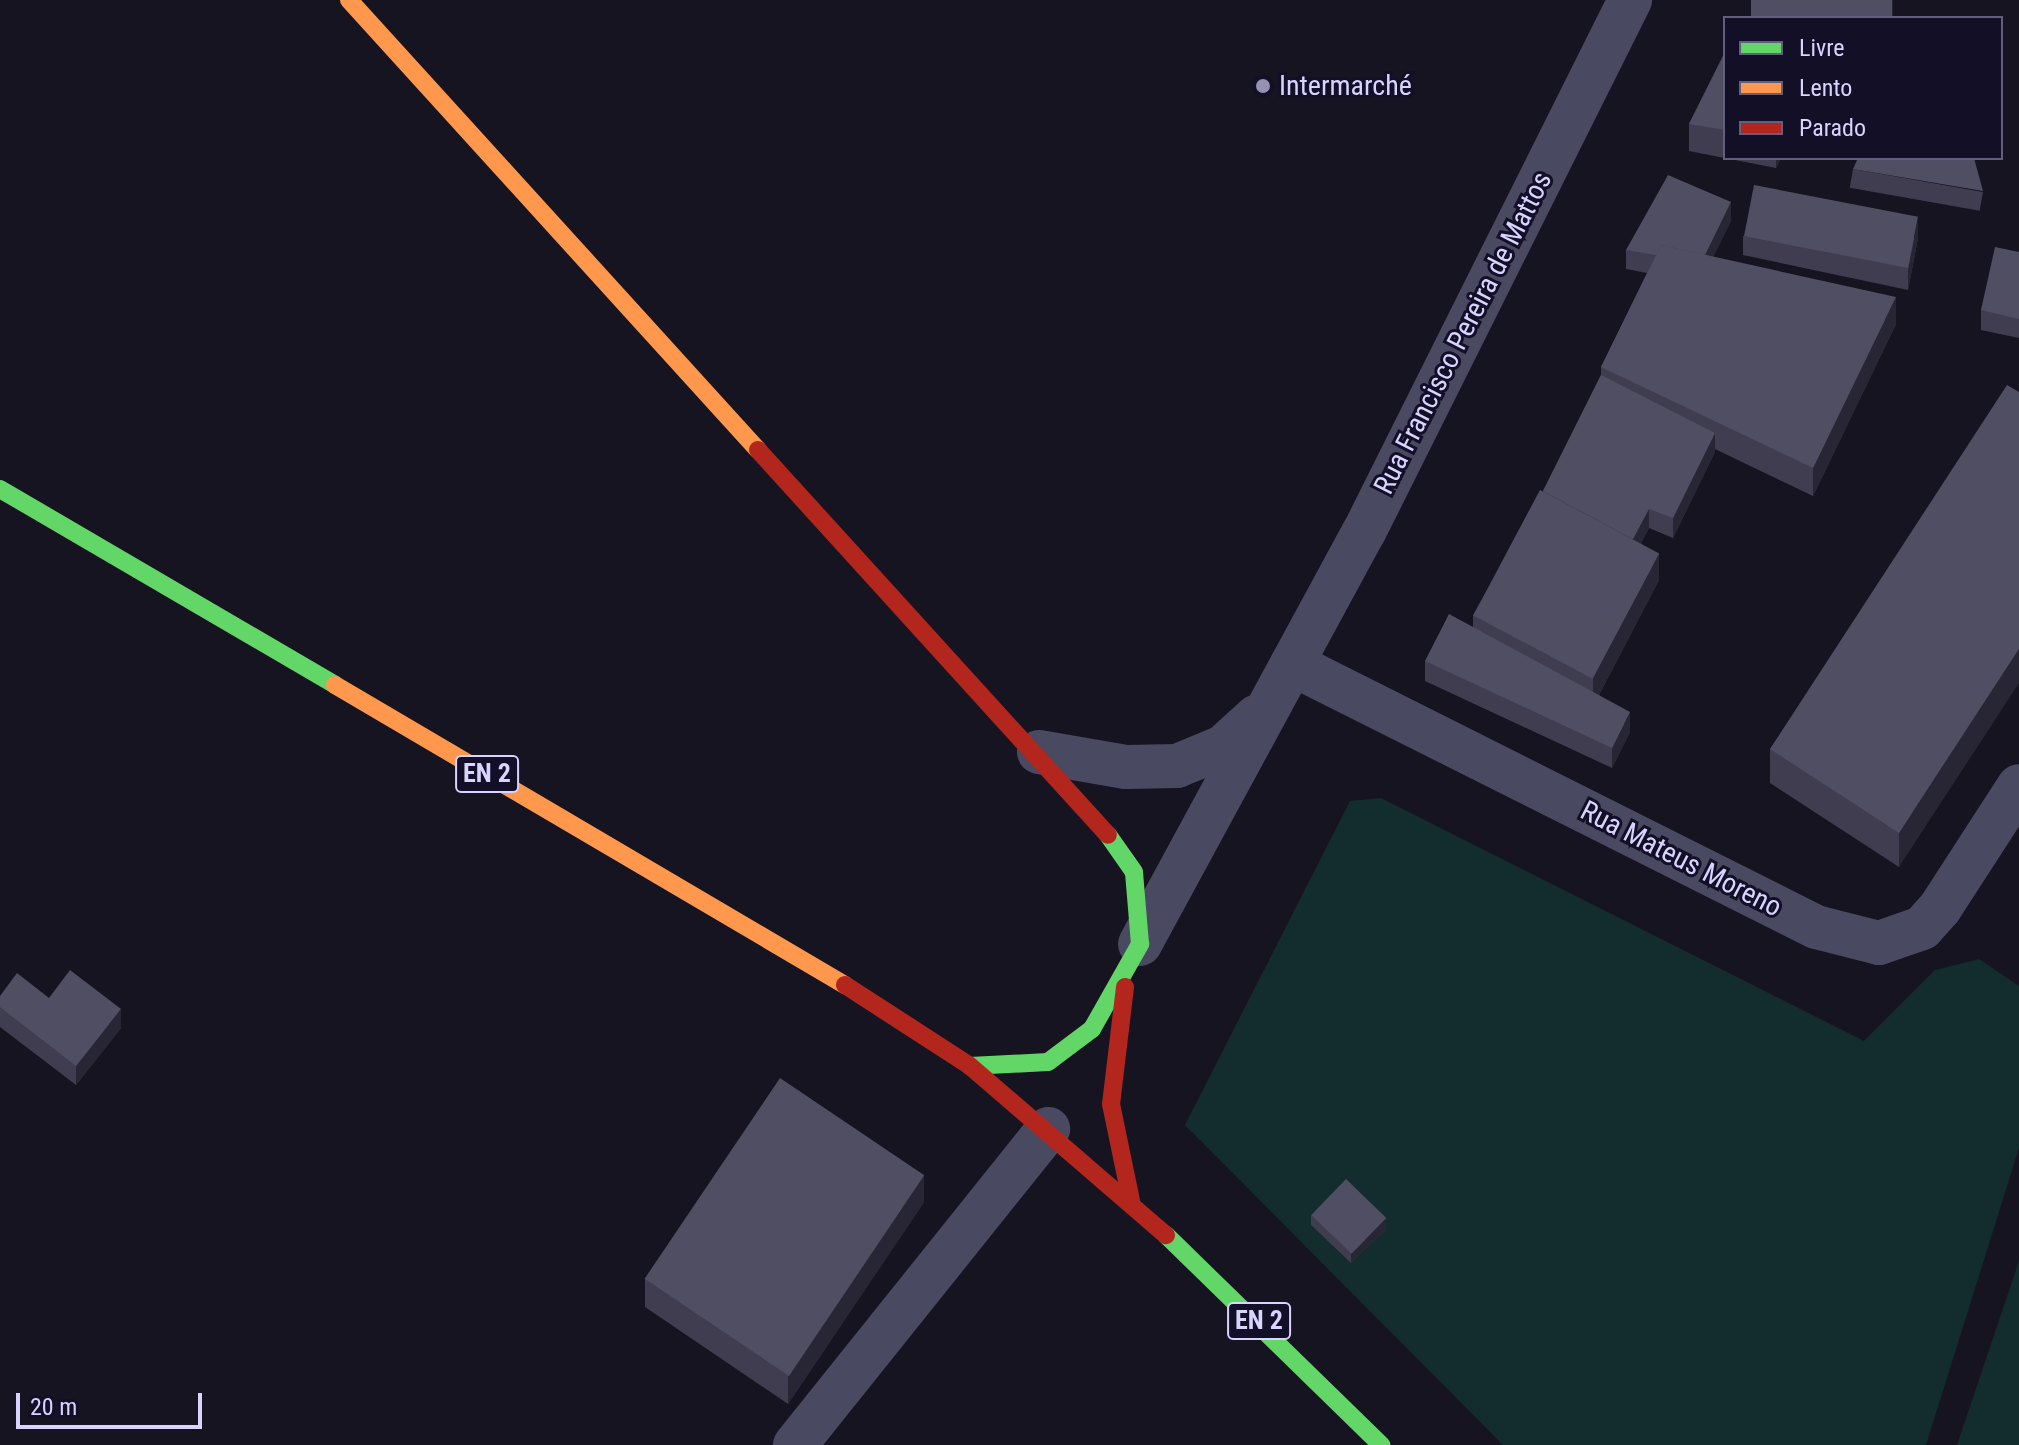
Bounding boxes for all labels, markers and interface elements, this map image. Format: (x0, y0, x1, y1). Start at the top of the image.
legend (1723, 16, 2003, 160)
text: Livre (1799, 34, 1845, 62)
place label: Intermarché (1279, 69, 1412, 103)
text: Lento (1799, 74, 1852, 102)
marker: Intermarché (1254, 77, 1272, 95)
text: Parado (1799, 114, 1866, 142)
street label: Rua Francisco Pereira de Mattos (1367, 166, 1559, 500)
road number: EN 2 (455, 752, 519, 796)
street label: Rua Mateus Moreno (1575, 794, 1787, 924)
road number: EN 2 (1227, 1299, 1291, 1343)
scale bar (20, 1377, 206, 1427)
text: 20 m (30, 1393, 77, 1421)

